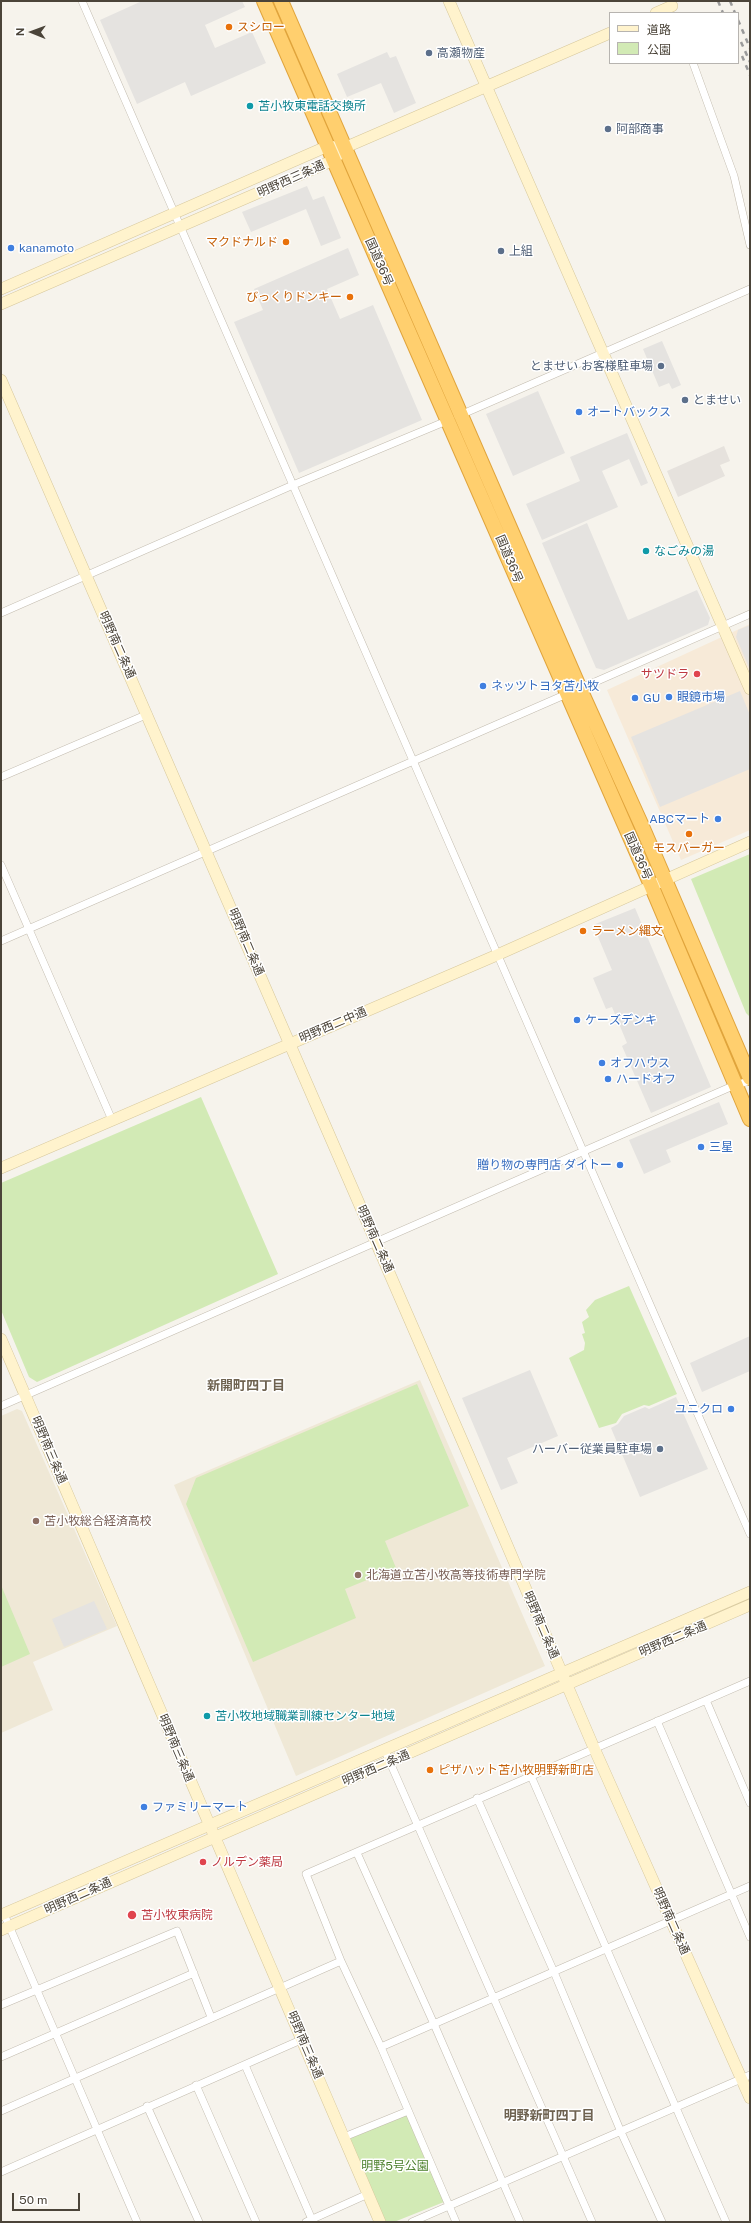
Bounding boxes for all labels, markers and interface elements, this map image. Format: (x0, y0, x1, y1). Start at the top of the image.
north arrow (12, 12, 52, 52)
legend (609, 12, 739, 64)
place label: スシロー (237, 20, 285, 34)
marker: スシロー (224, 22, 234, 32)
text: 道路 (647, 23, 671, 37)
text: N (14, 27, 26, 36)
text: 公園 (647, 43, 671, 57)
place label: 高瀬物産 (437, 46, 485, 60)
marker: 高瀬物産 (424, 48, 434, 58)
place label: 苫小牧東電話交換所 (258, 99, 366, 113)
marker: 苫小牧東電話交換所 (245, 101, 255, 111)
place label: 阿部商事 (616, 122, 664, 136)
marker: 阿部商事 (603, 124, 613, 134)
street label: 明野西三条通 (255, 158, 327, 200)
place label: マクドナルド (206, 235, 278, 249)
street label: 国道36号 (362, 236, 396, 288)
marker: マクドナルド (281, 237, 291, 247)
place label: kanamoto (19, 241, 74, 255)
marker: kanamoto (6, 243, 16, 253)
place label: 上組 (509, 244, 533, 258)
marker: 上組 (496, 246, 506, 256)
place label: びっくりドンキー (246, 290, 342, 304)
marker: びっくりドンキー (345, 292, 355, 302)
place label: とませい お客様駐車場 (530, 359, 653, 373)
marker: とませい お客様駐車場 (656, 361, 666, 371)
place label: とませい (693, 393, 741, 407)
marker: とませい (680, 395, 690, 405)
place label: オートバックス (587, 405, 671, 419)
marker: オートバックス (574, 407, 584, 417)
street label: 国道36号 (492, 533, 526, 585)
place label: なごみの湯 (654, 544, 714, 558)
marker: なごみの湯 (641, 546, 651, 556)
street label: 明野南二条通 (96, 609, 138, 681)
place label: サツドラ (641, 667, 689, 681)
marker: サツドラ (692, 669, 702, 679)
place label: ネッツトヨタ苫小牧 (491, 679, 599, 693)
marker: ネッツトヨタ苫小牧 (478, 681, 488, 691)
place label: 眼鏡市場 (677, 690, 725, 704)
place label: GU (643, 691, 660, 705)
marker: 眼鏡市場 (664, 692, 674, 702)
marker: GU (630, 693, 640, 703)
place label: ABCマート (649, 812, 710, 826)
marker: ABCマート (713, 814, 723, 824)
marker: モスバーガー (684, 829, 694, 839)
street label: 国道36号 (621, 830, 655, 882)
place label: モスバーガー (653, 841, 725, 855)
street label: 明野南二条通 (225, 906, 267, 978)
place label: ラーメン縄文 (591, 924, 663, 938)
marker: ラーメン縄文 (578, 926, 588, 936)
street label: 明野西二中通 (297, 1004, 369, 1046)
place label: ケーズデンキ (585, 1013, 657, 1027)
marker: ケーズデンキ (572, 1015, 582, 1025)
place label: オフハウス (610, 1056, 670, 1070)
marker: オフハウス (597, 1058, 607, 1068)
place label: ハードオフ (616, 1072, 676, 1086)
marker: ハードオフ (603, 1074, 613, 1084)
place label: 三星 (709, 1140, 733, 1154)
marker: 三星 (696, 1142, 706, 1152)
place label: 贈り物の専門店 ダイトー (477, 1158, 612, 1172)
marker: 贈り物の専門店 ダイトー (615, 1160, 625, 1170)
street label: 明野南二条通 (354, 1203, 396, 1275)
district label: 新開町四丁目 (207, 1378, 285, 1394)
place label: ユニクロ (675, 1402, 723, 1416)
marker: ユニクロ (726, 1404, 736, 1414)
street label: 明野南三条通 (28, 1414, 70, 1486)
place label: ハーバー従業員駐車場 (532, 1442, 652, 1456)
marker: ハーバー従業員駐車場 (655, 1444, 665, 1454)
place label: 苫小牧総合経済高校 (44, 1514, 152, 1528)
marker: 苫小牧総合経済高校 (31, 1516, 41, 1526)
place label: 北海道立苫小牧高等技術専門学院 (366, 1568, 546, 1582)
marker: 北海道立苫小牧高等技術専門学院 (353, 1570, 363, 1580)
street label: 明野南二条通 (520, 1589, 562, 1661)
street label: 明野西二条通 (637, 1618, 709, 1660)
place label: 苫小牧地域職業訓練センター地域 (215, 1709, 395, 1723)
marker: 苫小牧地域職業訓練センター地域 (202, 1711, 212, 1721)
street label: 明野南三条通 (155, 1712, 197, 1784)
street label: 明野西二条通 (340, 1747, 412, 1789)
place label: ピザハット苫小牧明野新町店 (438, 1763, 594, 1777)
marker: ピザハット苫小牧明野新町店 (425, 1765, 435, 1775)
place label: ファミリーマート (152, 1800, 248, 1814)
marker: ファミリーマート (139, 1802, 149, 1812)
place label: ノルデン薬局 (211, 1855, 283, 1869)
marker: ノルデン薬局 (198, 1857, 208, 1867)
street label: 明野西二条通 (42, 1875, 114, 1917)
street label: 明野南二条通 (650, 1885, 692, 1957)
place label: 苫小牧東病院 (141, 1908, 213, 1922)
marker: 苫小牧東病院 (126, 1909, 138, 1921)
street label: 明野南三条通 (284, 2009, 326, 2081)
district label: 明野新町四丁目 (504, 2108, 594, 2124)
park label: 明野5号公園 (361, 2159, 429, 2173)
scale bar (14, 2185, 82, 2211)
text: 50 m (19, 2193, 47, 2207)

